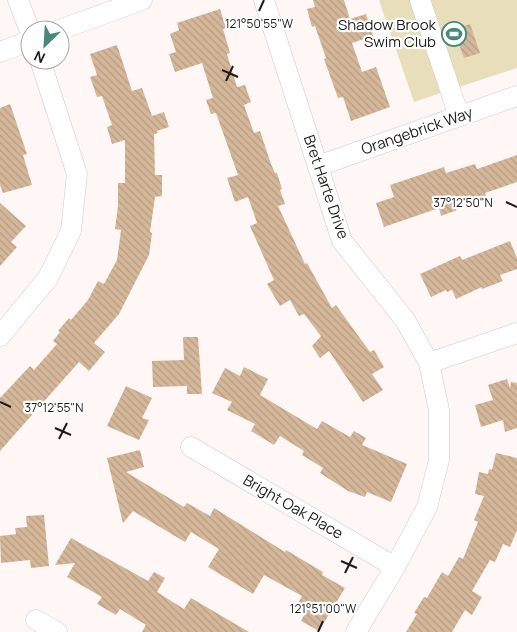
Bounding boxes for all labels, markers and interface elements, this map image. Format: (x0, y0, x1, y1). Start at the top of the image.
place label: Shadow Brook Swim Club (338, 14, 437, 52)
text: 121°50'55"W (225, 15, 294, 32)
north arrow (20, 20, 70, 70)
sports icon: Shadow Brook Swim Club (441, 21, 467, 47)
text: N (31, 46, 48, 68)
street label: Orangebrick Way (358, 102, 475, 159)
street label: Bret Harte Drive (299, 132, 354, 242)
text: 37°12'50"N (433, 194, 493, 211)
text: 37°12'55"N (25, 399, 83, 416)
street label: Bright Oak Place (239, 469, 347, 544)
text: 121°51'00"W (290, 600, 357, 617)

